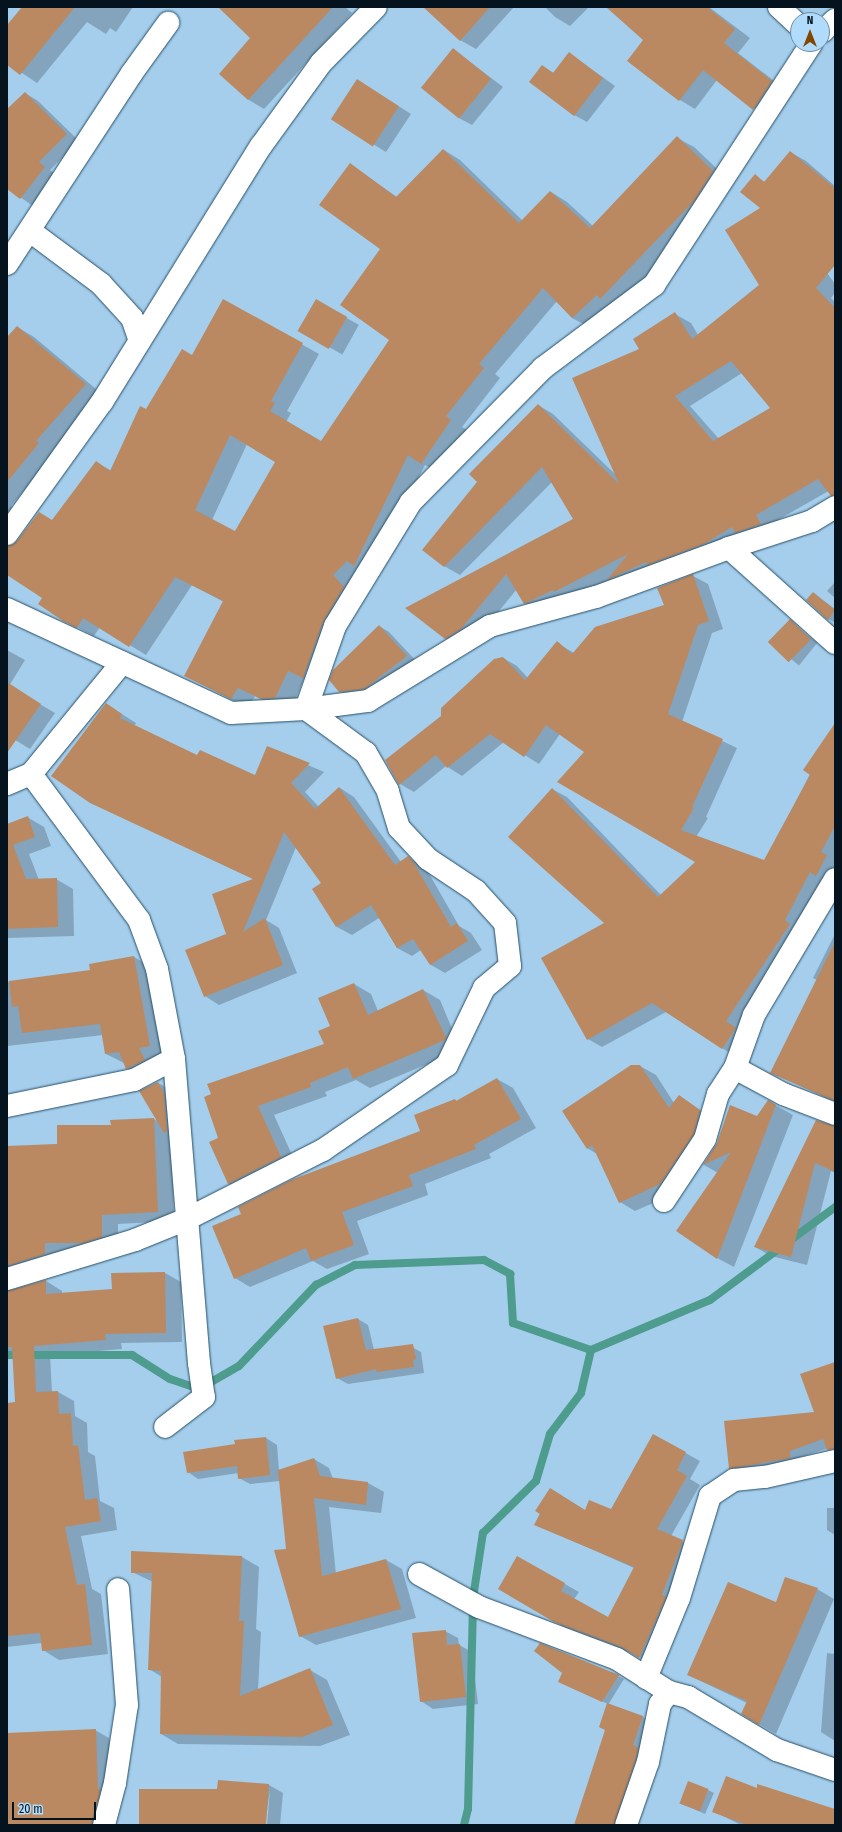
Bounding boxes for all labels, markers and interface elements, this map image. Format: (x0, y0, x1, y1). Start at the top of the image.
north arrow (790, 12, 830, 52)
text: N (807, 14, 813, 27)
scale bar (14, 1794, 98, 1820)
text: 20 m (19, 1802, 43, 1816)

